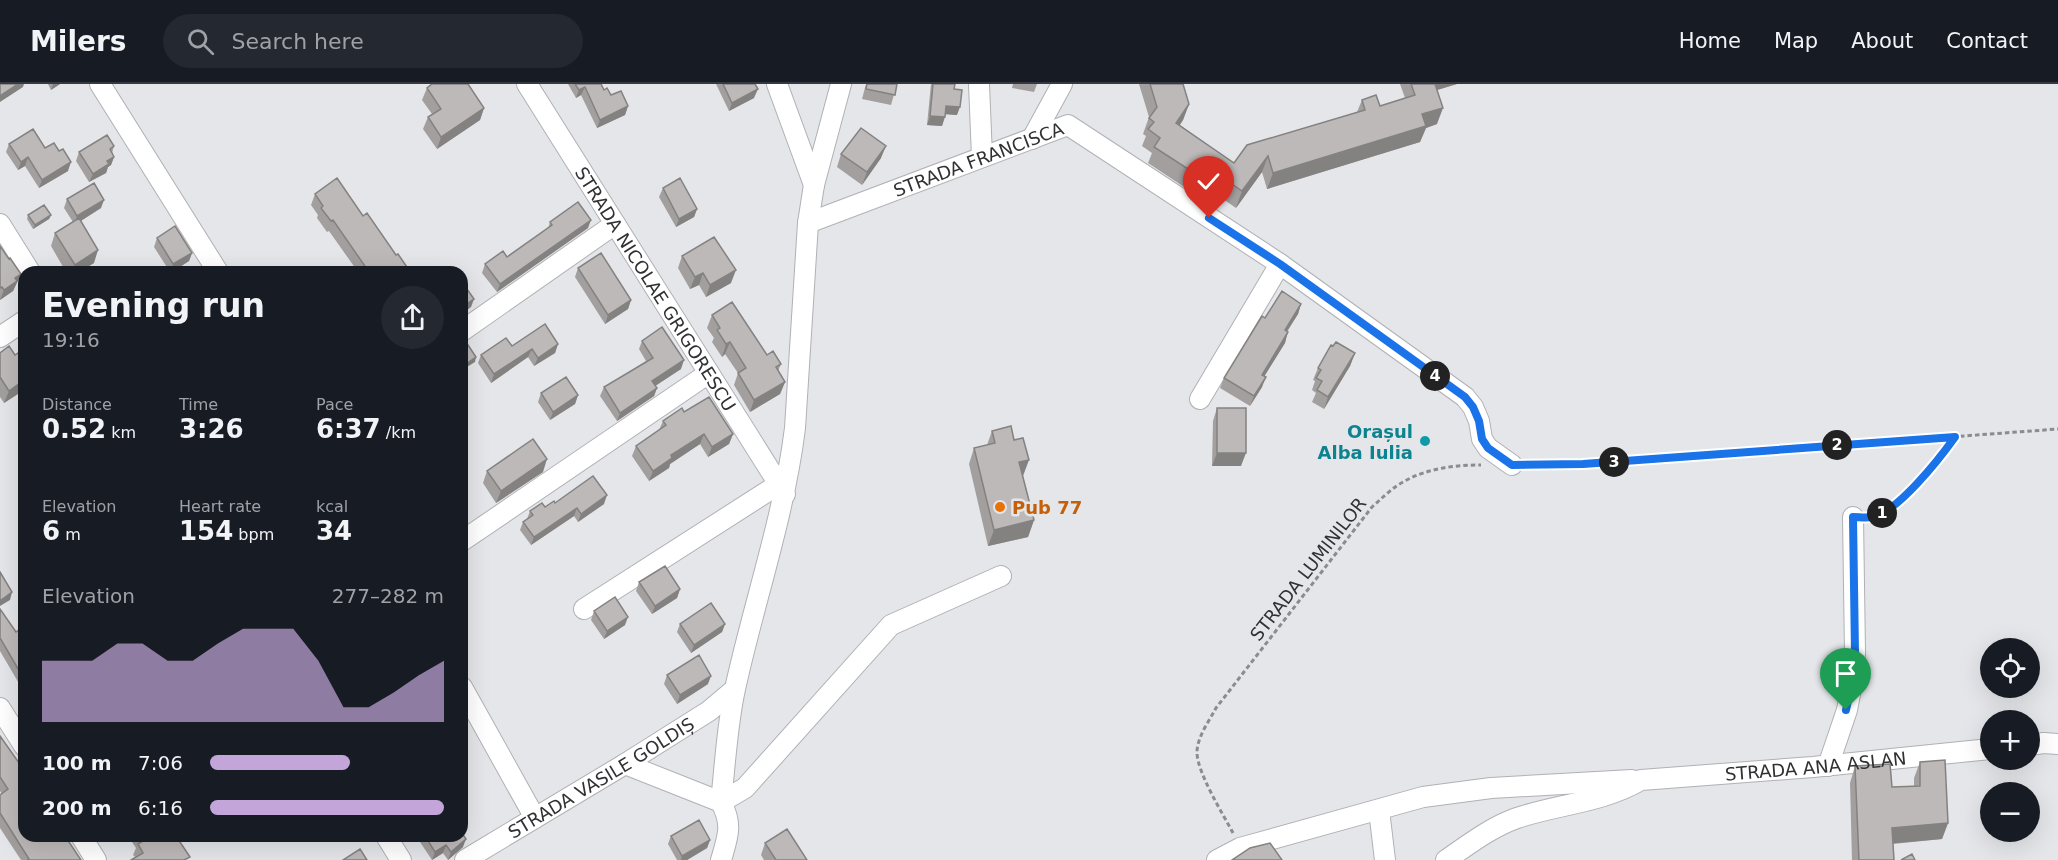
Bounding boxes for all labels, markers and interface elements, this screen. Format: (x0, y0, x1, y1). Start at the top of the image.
search box (163, 14, 583, 68)
text: Milers (30, 25, 127, 58)
icon: search (184, 25, 217, 58)
text: Search here (232, 29, 364, 54)
text: Home (1679, 29, 1741, 53)
text: Map (1774, 29, 1818, 53)
text: About (1851, 29, 1913, 53)
text: Contact (1946, 29, 2028, 53)
street label: STRADA FRANCISCA (890, 117, 1067, 200)
pin (1183, 156, 1234, 218)
street label: STRADA NICOLAE GRIGORESCU (571, 163, 741, 415)
icon: check (1192, 165, 1225, 198)
text: Evening run (42, 286, 265, 325)
button: share (381, 286, 444, 349)
text: 19:16 (42, 328, 100, 352)
pin: 4 (1420, 361, 1450, 391)
text: 4 (1429, 366, 1441, 385)
text: Distance (42, 395, 112, 414)
text: Time (179, 395, 218, 414)
text: Pace (316, 395, 353, 414)
text: 0.52 (42, 414, 106, 444)
text: 3:26 (179, 414, 244, 444)
text: 6:37 (316, 414, 381, 444)
place label: Orașul Alba Iulia (1318, 421, 1413, 463)
text: km (106, 423, 136, 442)
text: /km (381, 423, 416, 442)
pin: 2 (1822, 430, 1852, 460)
marker: Orașul Alba Iulia (1418, 434, 1432, 448)
text: 2 (1831, 435, 1843, 454)
pin: 3 (1599, 447, 1629, 477)
text: 3 (1608, 452, 1620, 471)
street label: STRADA LUMINILOR (1246, 493, 1370, 645)
text: Elevation (42, 497, 116, 516)
text: Heart rate (179, 497, 261, 516)
text: kcal (316, 497, 348, 516)
place label: Pub 77 (1012, 497, 1082, 518)
pin: 1 (1867, 498, 1897, 528)
marker: Pub 77 (993, 500, 1007, 514)
text: 1 (1876, 503, 1888, 522)
text: 6 (42, 516, 60, 546)
text: 154 (179, 516, 233, 546)
text: 34 (316, 516, 352, 546)
text: m (60, 525, 81, 544)
text: bpm (233, 525, 274, 544)
text: Elevation (42, 584, 135, 608)
text: 277–282 m (332, 584, 444, 608)
map controls (1980, 638, 2040, 842)
button: locate (1980, 638, 2040, 698)
pin (1820, 648, 1871, 710)
icon: arrive (1829, 657, 1862, 690)
button: + (1980, 710, 2040, 770)
street label: STRADA VASILE GOLDIȘ (504, 713, 698, 842)
street label: STRADA ANA ASLAN (1724, 747, 1907, 784)
text: 100 m (42, 751, 112, 775)
text: 7:06 (138, 751, 183, 775)
button: − (1980, 782, 2040, 842)
text: 200 m (42, 796, 112, 820)
text: 6:16 (138, 796, 183, 820)

